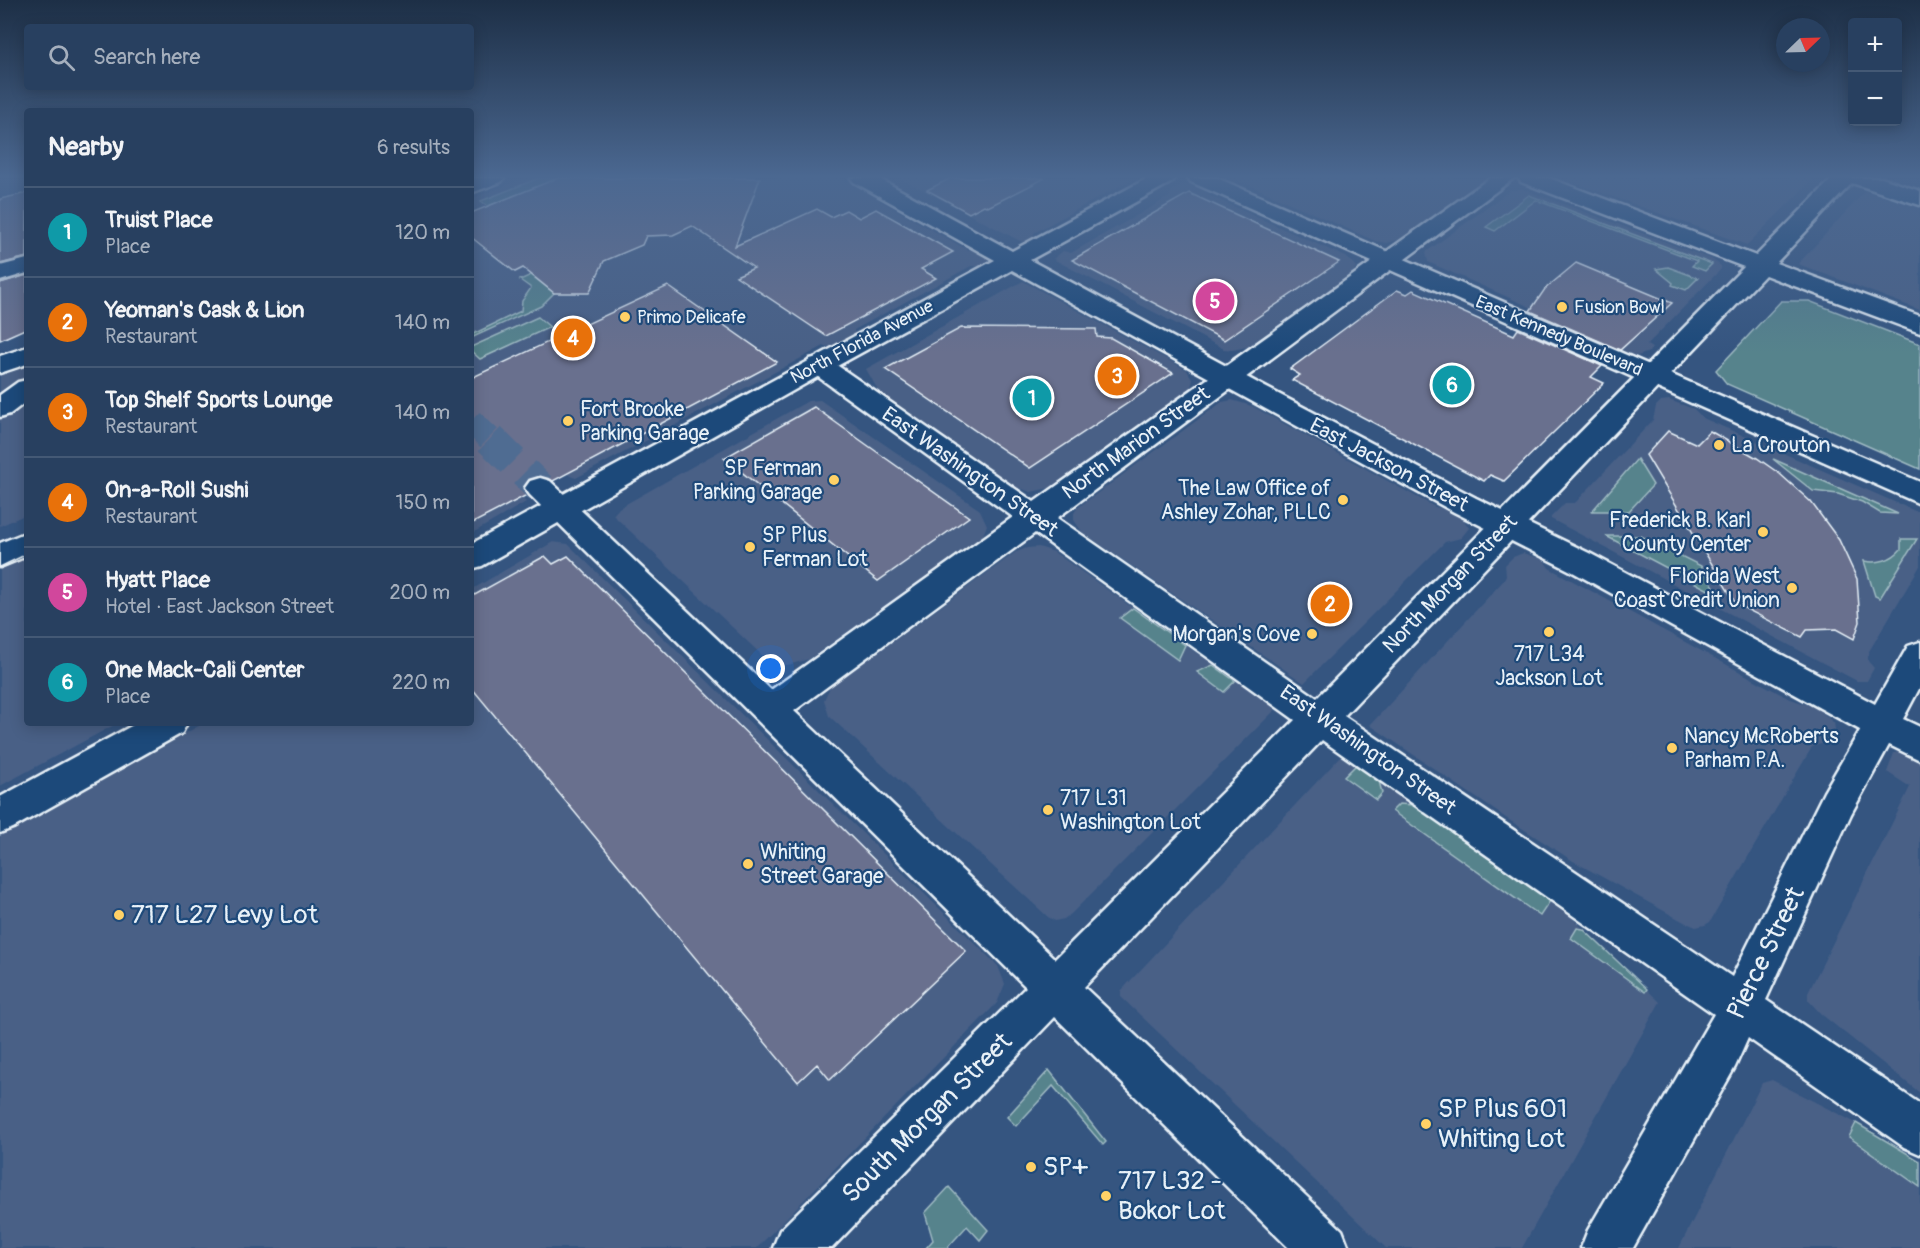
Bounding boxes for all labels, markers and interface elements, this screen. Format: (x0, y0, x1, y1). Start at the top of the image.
north arrow (1776, 18, 1830, 72)
map controls (1848, 18, 1902, 126)
button: + (1848, 18, 1902, 72)
search box (24, 24, 474, 90)
icon: search (45, 41, 78, 74)
text: Search here (93, 43, 200, 71)
button: − (1848, 72, 1902, 126)
text: Nearby (48, 131, 124, 163)
text: 6 results (377, 135, 450, 160)
text: Truist Place (105, 206, 213, 234)
text: 1 (64, 220, 71, 245)
text: 120 m (395, 220, 450, 245)
text: Place (105, 234, 150, 259)
pin: 5 (1196, 278, 1234, 324)
street label: East Kennedy Boulevard (1472, 290, 1646, 382)
street label: North Florida Avenue (787, 295, 938, 389)
text: Yeoman's Cask & Lion (105, 296, 304, 324)
place label: Fusion Bowl (1574, 296, 1665, 319)
marker: Fusion Bowl (1555, 300, 1569, 314)
place label: Primo Delicafe (637, 306, 746, 329)
text: 2 (62, 310, 73, 335)
text: 140 m (395, 310, 450, 335)
marker: Primo Delicafe (618, 310, 632, 324)
pin: 4 (554, 316, 592, 360)
text: Restaurant (105, 324, 197, 349)
pin: 3 (1098, 354, 1136, 398)
pin: 6 (1432, 362, 1472, 408)
pin: 1 (1012, 376, 1052, 420)
street label: North Marion Street (1057, 380, 1216, 506)
text: Top Shelf Sports Lounge (105, 386, 332, 414)
place label: Fort Brooke Parking Garage (580, 396, 710, 447)
text: 3 (62, 400, 73, 425)
text: 140 m (395, 400, 450, 425)
street label: East Washington Street (877, 401, 1064, 543)
street label: East Jackson Street (1305, 412, 1474, 519)
text: Restaurant (105, 414, 197, 439)
marker: Fort Brooke Parking Garage (561, 414, 575, 428)
place label: La Crouton (1731, 432, 1830, 459)
marker: La Crouton (1712, 438, 1726, 452)
place label: SP Ferman Parking Garage (693, 455, 823, 506)
marker: SP Ferman Parking Garage (827, 473, 841, 487)
place label: The Law Office of Ashley Zohar, PLLC (1161, 475, 1331, 526)
text: On-a-Roll Sushi (105, 476, 248, 504)
text: 4 (62, 490, 73, 515)
text: 150 m (396, 490, 450, 515)
marker: The Law Office of Ashley Zohar, PLLC (1336, 493, 1350, 507)
text: Restaurant (105, 504, 197, 529)
place label: Frederick B. Karl County Center (1609, 507, 1751, 558)
street label: North Morgan Street (1377, 508, 1524, 659)
place label: SP Plus Ferman Lot (762, 522, 868, 573)
marker: Frederick B. Karl County Center (1756, 525, 1770, 539)
marker: SP Plus Ferman Lot (743, 540, 757, 554)
place label: Florida West Coast Credit Union (1614, 563, 1781, 614)
text: Hyatt Place (105, 566, 210, 594)
text: 5 (62, 580, 73, 605)
text: 200 m (389, 580, 450, 605)
marker: Florida West Coast Credit Union (1785, 581, 1799, 595)
pin: 2 (1310, 582, 1350, 626)
text: Hotel · East Jackson Street (105, 594, 334, 619)
place label: Morgan's Cove (1172, 621, 1301, 648)
marker: 717 L34 Jackson Lot (1542, 625, 1556, 639)
marker: Morgan's Cove (1305, 627, 1319, 641)
place label: 717 L34 Jackson Lot (1495, 641, 1603, 692)
your location (756, 654, 785, 683)
text: One Mack-Cali Center (105, 656, 304, 684)
text: 6 (62, 670, 73, 695)
text: 220 m (392, 670, 450, 695)
street label: East Washington Street (1275, 679, 1462, 821)
text: Place (105, 684, 150, 709)
place label: Nancy McRoberts Parham P.A. (1684, 723, 1839, 774)
marker: Nancy McRoberts Parham P.A. (1665, 741, 1679, 755)
place label: 717 L31 Washington Lot (1060, 785, 1201, 836)
marker: 717 L31 Washington Lot (1041, 803, 1055, 817)
place label: Whiting Street Garage (760, 839, 884, 890)
marker: Whiting Street Garage (741, 857, 755, 871)
street label: Pierce Street (1720, 881, 1812, 1024)
place label: 717 L27 Levy Lot (131, 899, 318, 931)
marker: 717 L27 Levy Lot (112, 908, 126, 922)
street label: South Morgan Street (835, 1026, 1019, 1210)
place label: SP Plus 601 Whiting Lot (1438, 1093, 1567, 1155)
marker: SP Plus 601 Whiting Lot (1419, 1117, 1433, 1131)
place label: SP+ (1043, 1151, 1089, 1183)
marker: SP+ (1024, 1160, 1038, 1174)
place label: 717 L32 - Bokor Lot (1118, 1165, 1226, 1227)
marker: 717 L32 - Bokor Lot (1099, 1189, 1113, 1203)

